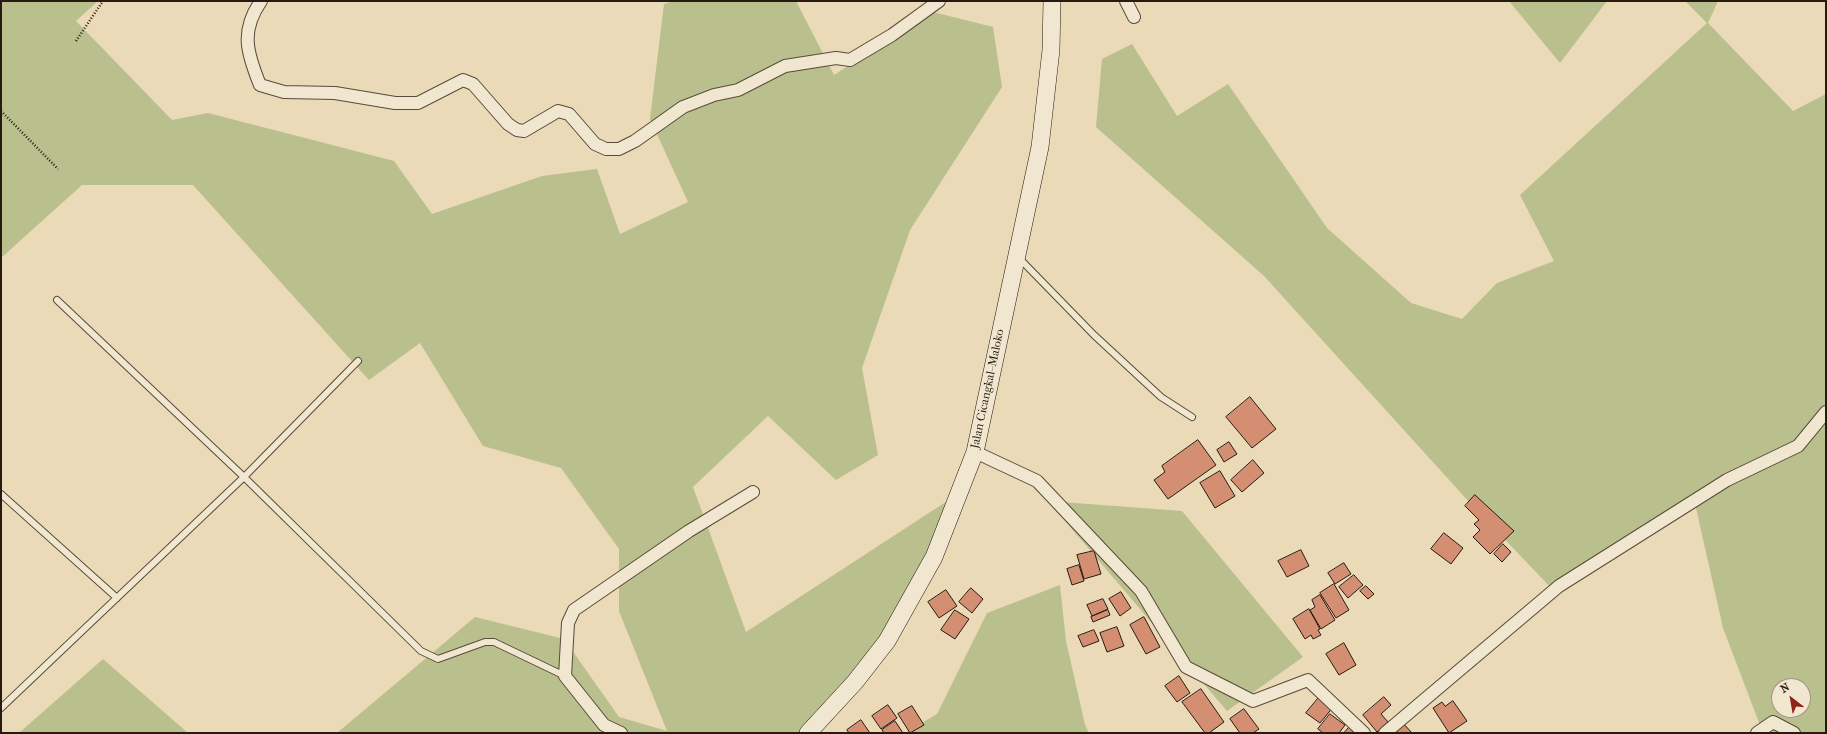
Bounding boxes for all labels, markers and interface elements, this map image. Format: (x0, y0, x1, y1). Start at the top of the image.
street label: Jalan Cicangkal–Maloko (968, 328, 1008, 450)
north arrow (1771, 678, 1811, 718)
text: N (1778, 680, 1792, 696)

